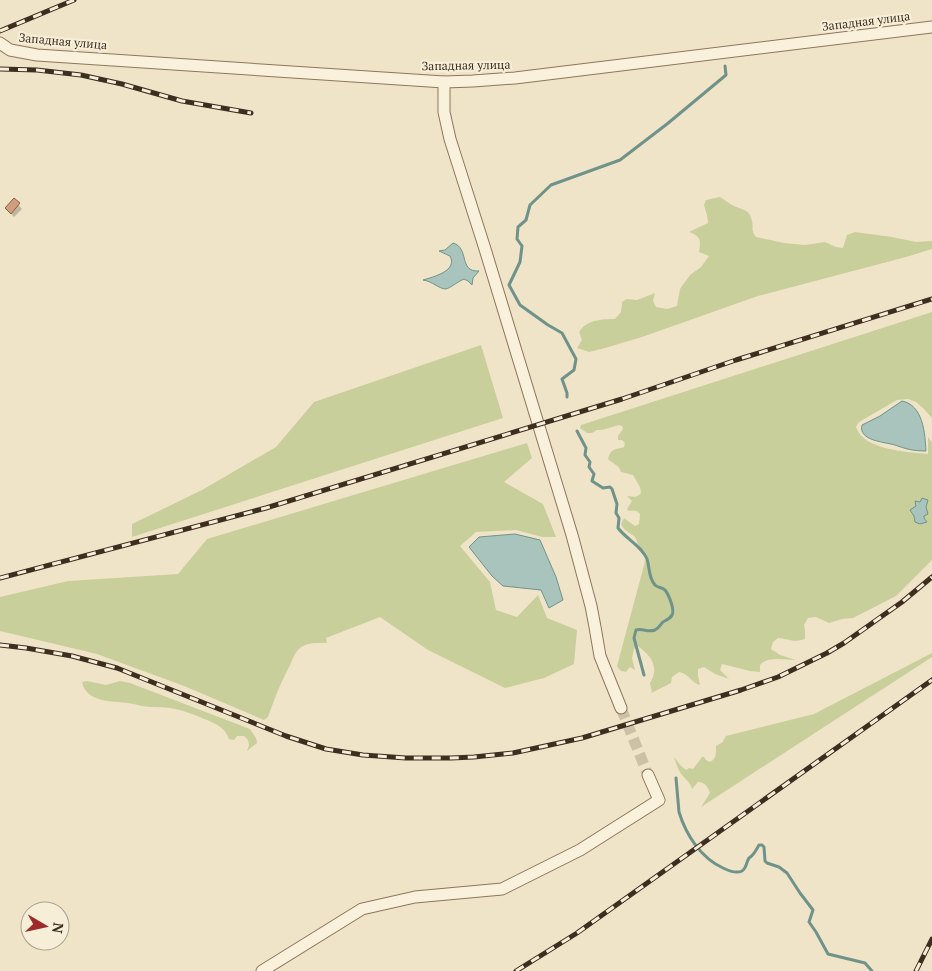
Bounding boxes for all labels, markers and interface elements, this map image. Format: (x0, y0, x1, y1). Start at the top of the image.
street label: Западная улица (821, 8, 911, 34)
street label: Западная улица (18, 30, 108, 52)
street label: Западная улица (422, 57, 510, 73)
north arrow (20, 901, 70, 951)
text: N (48, 921, 69, 935)

